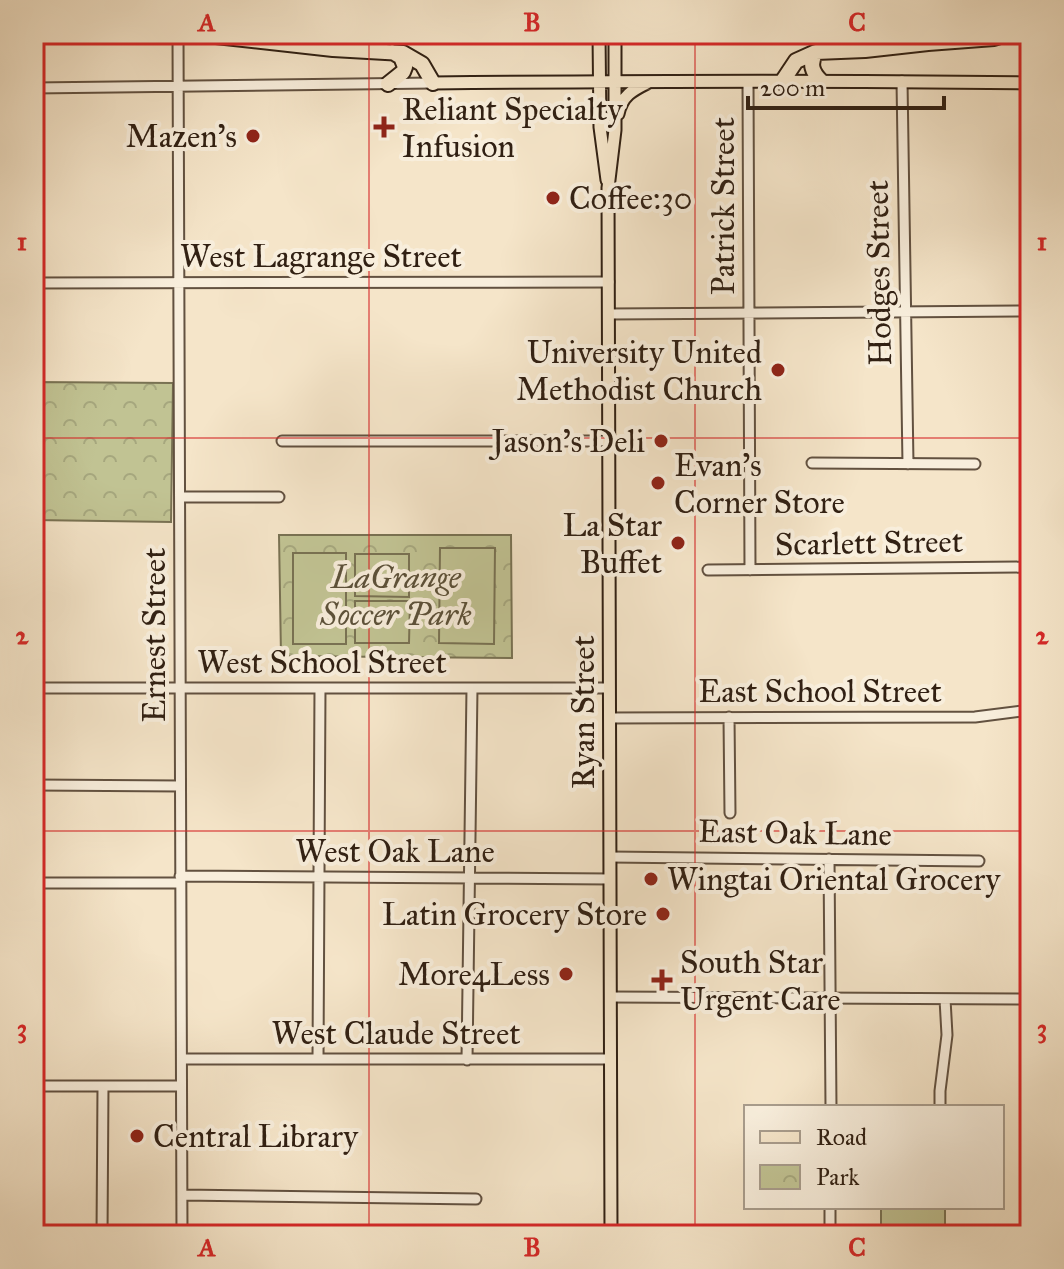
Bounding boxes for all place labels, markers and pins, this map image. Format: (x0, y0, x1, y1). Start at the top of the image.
place label: Reliant Specialty Infusion (402, 90, 623, 166)
marker: Reliant Specialty Infusion (373, 116, 395, 138)
place label: Mazen's (126, 117, 237, 156)
marker: Mazen's (244, 127, 262, 145)
place label: Coffee:30 (569, 179, 692, 218)
marker: Coffee:30 (544, 189, 562, 207)
place label: University United Methodist Church (516, 333, 762, 409)
marker: University United Methodist Church (769, 361, 787, 379)
place label: Jason's Deli (489, 422, 645, 461)
marker: Jason's Deli (652, 432, 670, 450)
place label: Evan's Corner Store (674, 446, 845, 522)
marker: Evan's Corner Store (649, 474, 667, 492)
place label: La Star Buffet (563, 506, 662, 582)
marker: La Star Buffet (669, 534, 687, 552)
place label: Wingtai Oriental Grocery (667, 860, 1001, 899)
marker: Wingtai Oriental Grocery (642, 870, 660, 888)
place label: Latin Grocery Store (382, 895, 647, 934)
marker: Latin Grocery Store (654, 905, 672, 923)
place label: South Star Urgent Care (680, 943, 841, 1019)
place label: More4Less (398, 955, 550, 994)
marker: More4Less (557, 965, 575, 983)
marker: South Star Urgent Care (651, 969, 673, 991)
place label: Central Library (153, 1117, 359, 1156)
marker: Central Library (128, 1127, 146, 1145)

